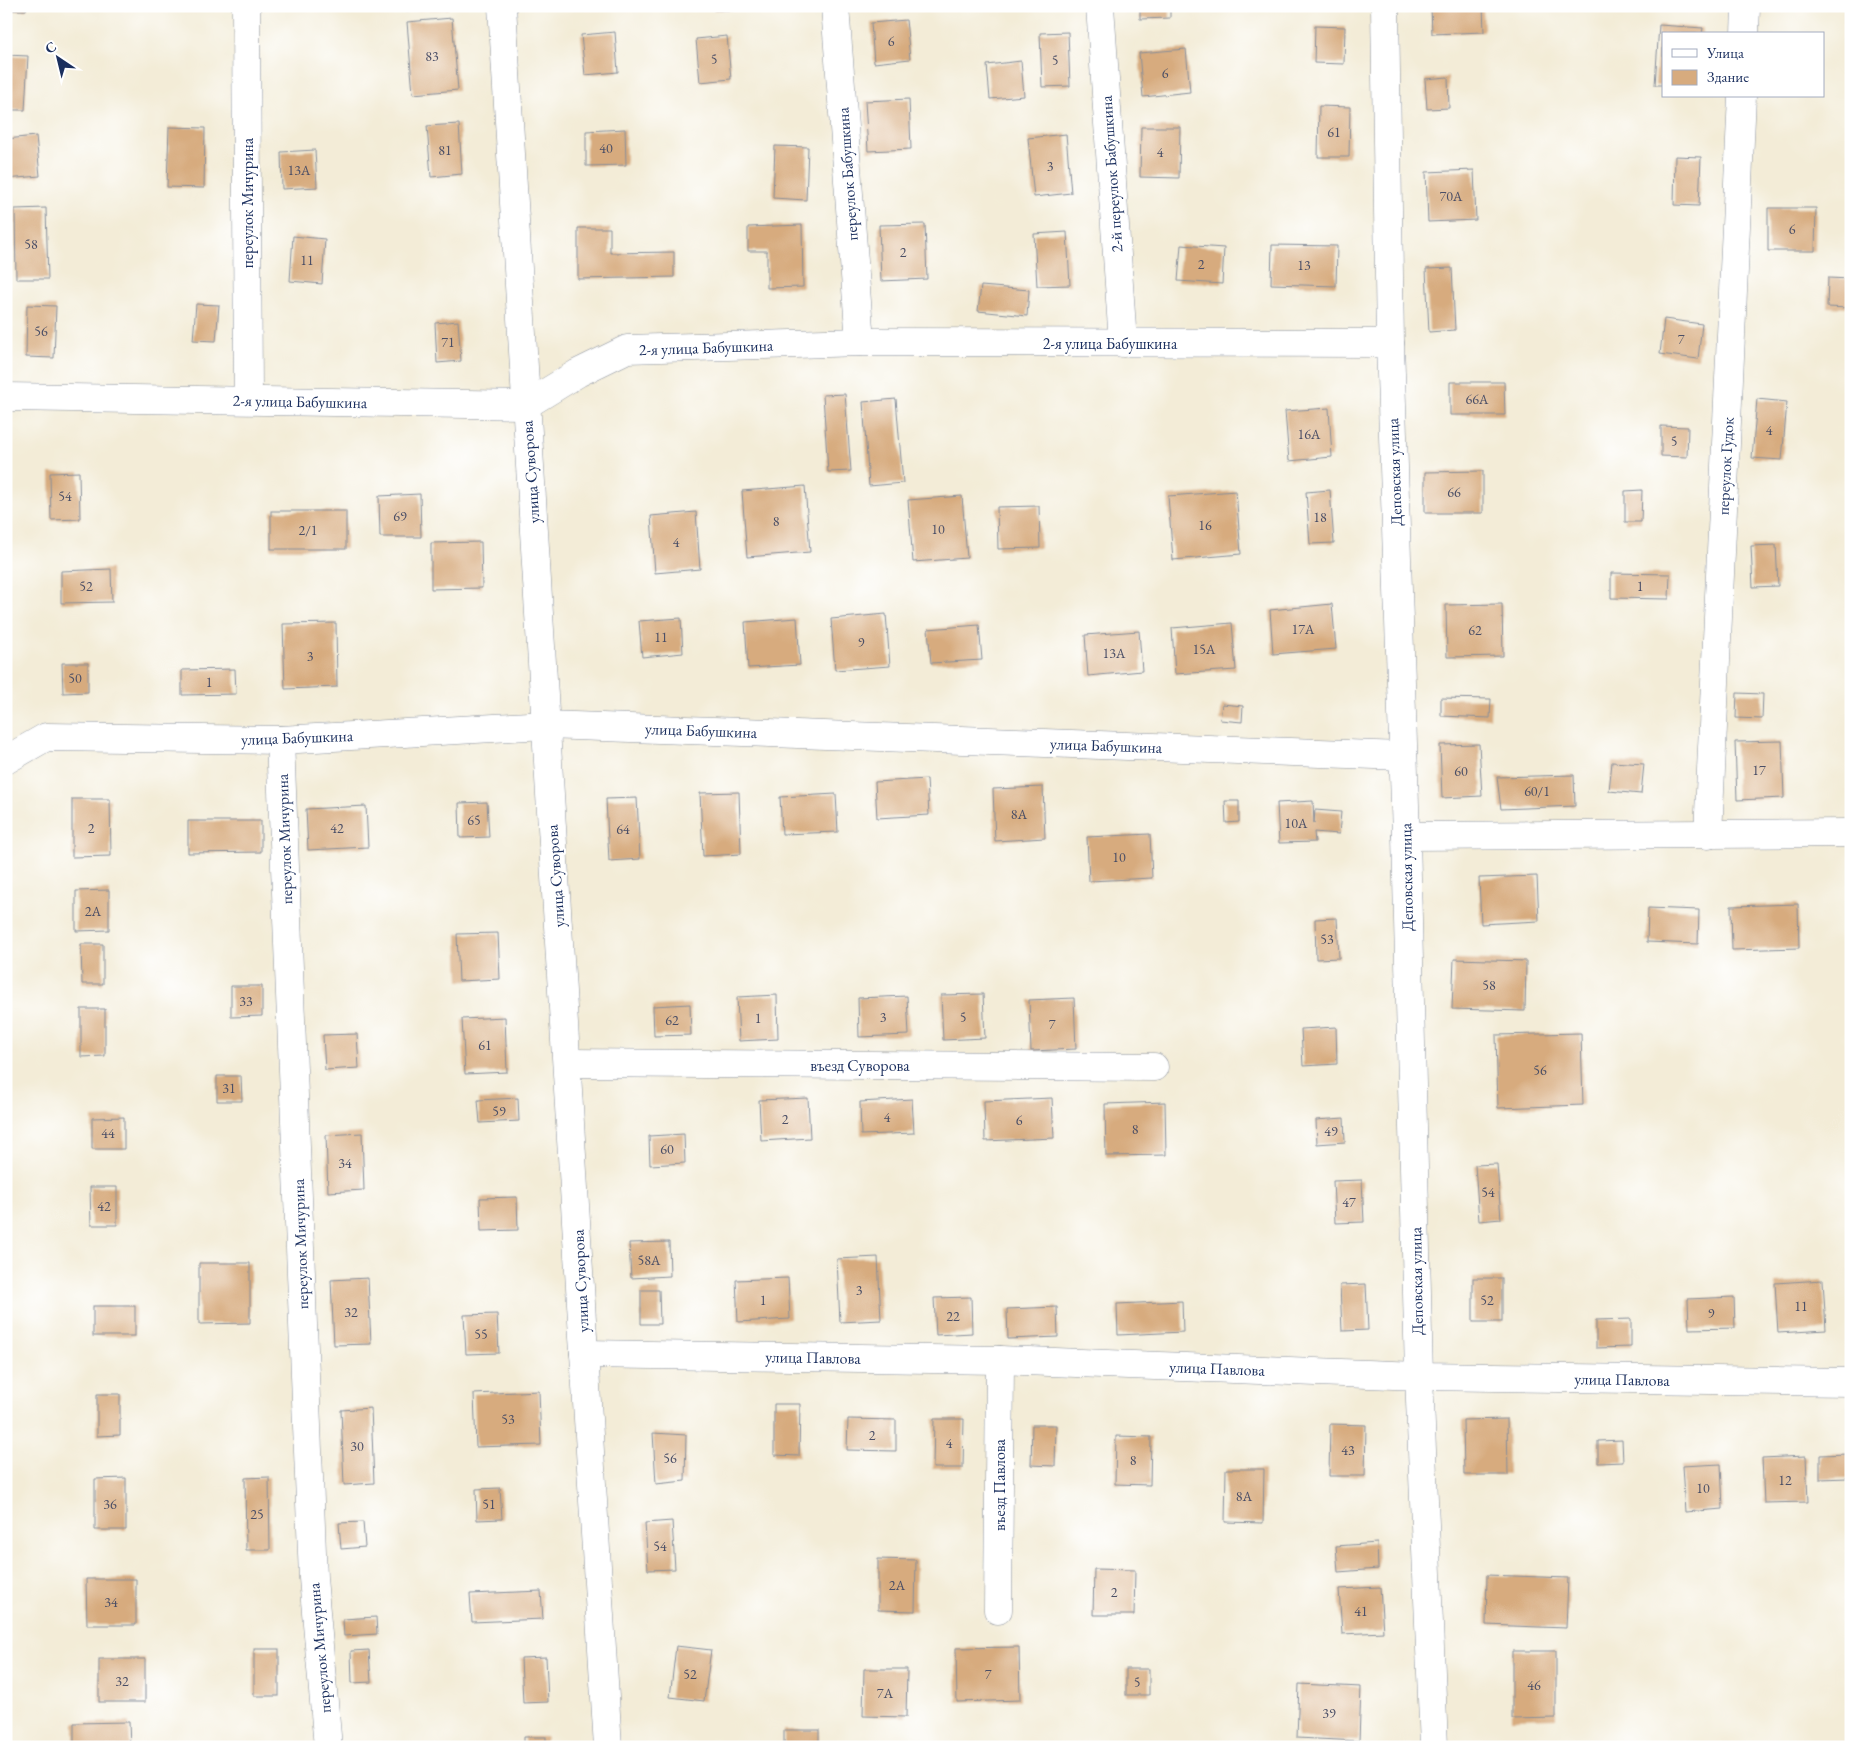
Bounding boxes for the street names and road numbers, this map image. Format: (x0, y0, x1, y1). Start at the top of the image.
street label: 2-й переулок Бабушкина (1095, 94, 1127, 253)
street label: переулок Бабушкина (832, 106, 863, 241)
street label: переулок Мичурина (237, 137, 258, 268)
street label: 2-я улица Бабушкина (1043, 333, 1178, 354)
street label: 2-я улица Бабушкина (638, 335, 774, 360)
street label: 2-я улица Бабушкина (233, 390, 368, 413)
street label: переулок Гудок (1712, 416, 1739, 515)
street label: Деповская улица (1382, 417, 1407, 526)
street label: улица Суворова (516, 419, 545, 524)
street label: улица Бабушкина (645, 718, 758, 743)
street label: улица Бабушкина (241, 725, 354, 750)
street label: улица Бабушкина (1050, 733, 1163, 758)
street label: переулок Мичурина (272, 773, 297, 905)
street label: Деповская улица (1395, 822, 1418, 931)
street label: улица Суворова (541, 823, 570, 928)
street label: въезд Суворова (810, 1055, 910, 1076)
street label: переулок Мичурина (288, 1178, 313, 1310)
street label: Деповская улица (1405, 1226, 1428, 1335)
street label: улица Суворова (567, 1228, 594, 1333)
street label: улица Павлова (765, 1346, 862, 1369)
street label: улица Павлова (1169, 1356, 1266, 1381)
street label: улица Павлова (1574, 1368, 1671, 1391)
street label: въезд Павлова (989, 1438, 1010, 1531)
street label: переулок Мичурина (303, 1581, 336, 1714)

